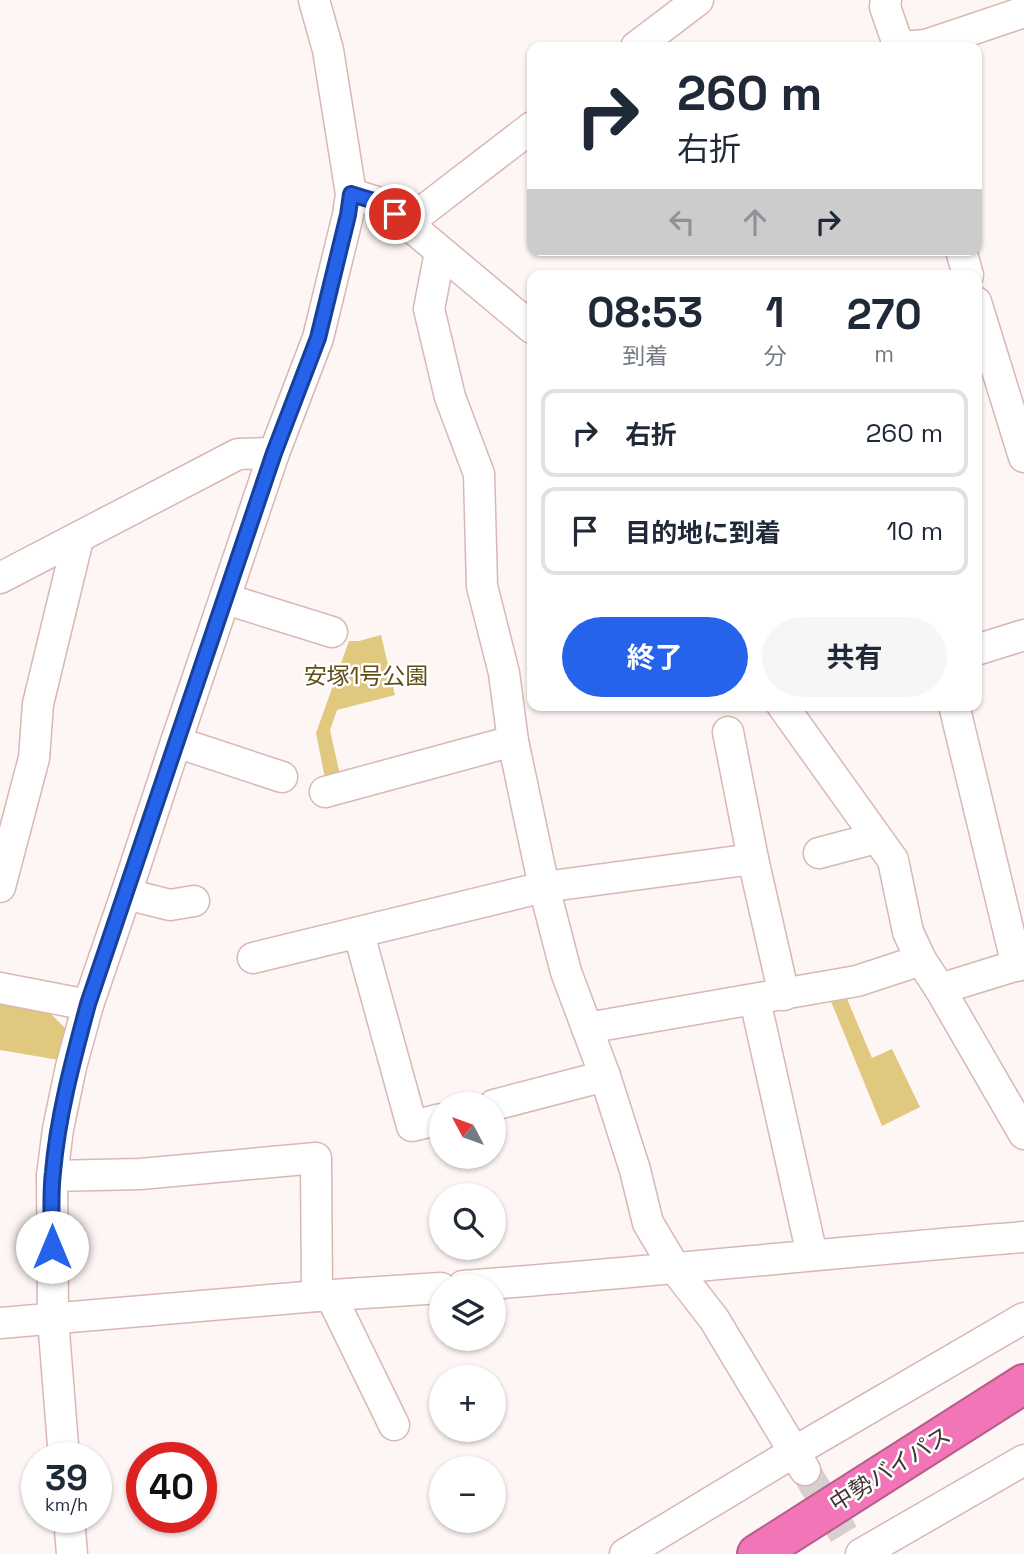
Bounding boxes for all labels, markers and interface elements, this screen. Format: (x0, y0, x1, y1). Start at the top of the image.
text: 260 m (677, 62, 822, 124)
icon: right (562, 70, 653, 161)
text: 右折 (677, 129, 741, 169)
pin (365, 184, 425, 244)
icon: arrive (376, 195, 414, 233)
icon: left (663, 203, 701, 241)
icon: ahead (736, 203, 774, 241)
icon: right (809, 203, 847, 241)
text: 08:53 (587, 286, 703, 339)
text: 1 (765, 286, 784, 339)
text: 270 (847, 288, 922, 341)
text: m (874, 339, 894, 369)
text: 到着 (622, 341, 668, 371)
text: 分 (763, 341, 786, 371)
icon: right (566, 414, 604, 452)
text: 260 m (866, 416, 943, 450)
text: 右折 (625, 418, 677, 452)
icon: arrive (566, 512, 604, 550)
text: 10 m (886, 514, 943, 548)
text: 目的地に到着 (625, 516, 781, 550)
button: 終了 (562, 617, 748, 697)
button: 共有 (762, 617, 947, 697)
park label: 安塚1号公園 (304, 661, 428, 691)
north arrow (429, 1092, 506, 1169)
map controls (429, 1092, 506, 1533)
button: search (429, 1183, 506, 1260)
position arrow (15, 1210, 89, 1284)
button: layers (429, 1274, 506, 1351)
button: + (429, 1365, 506, 1442)
street label: 中勢バイパス (824, 1420, 956, 1518)
speed limit sign: 40 (126, 1442, 217, 1533)
text: 39 (45, 1456, 88, 1500)
button: − (429, 1456, 506, 1533)
text: km/h (45, 1493, 88, 1516)

